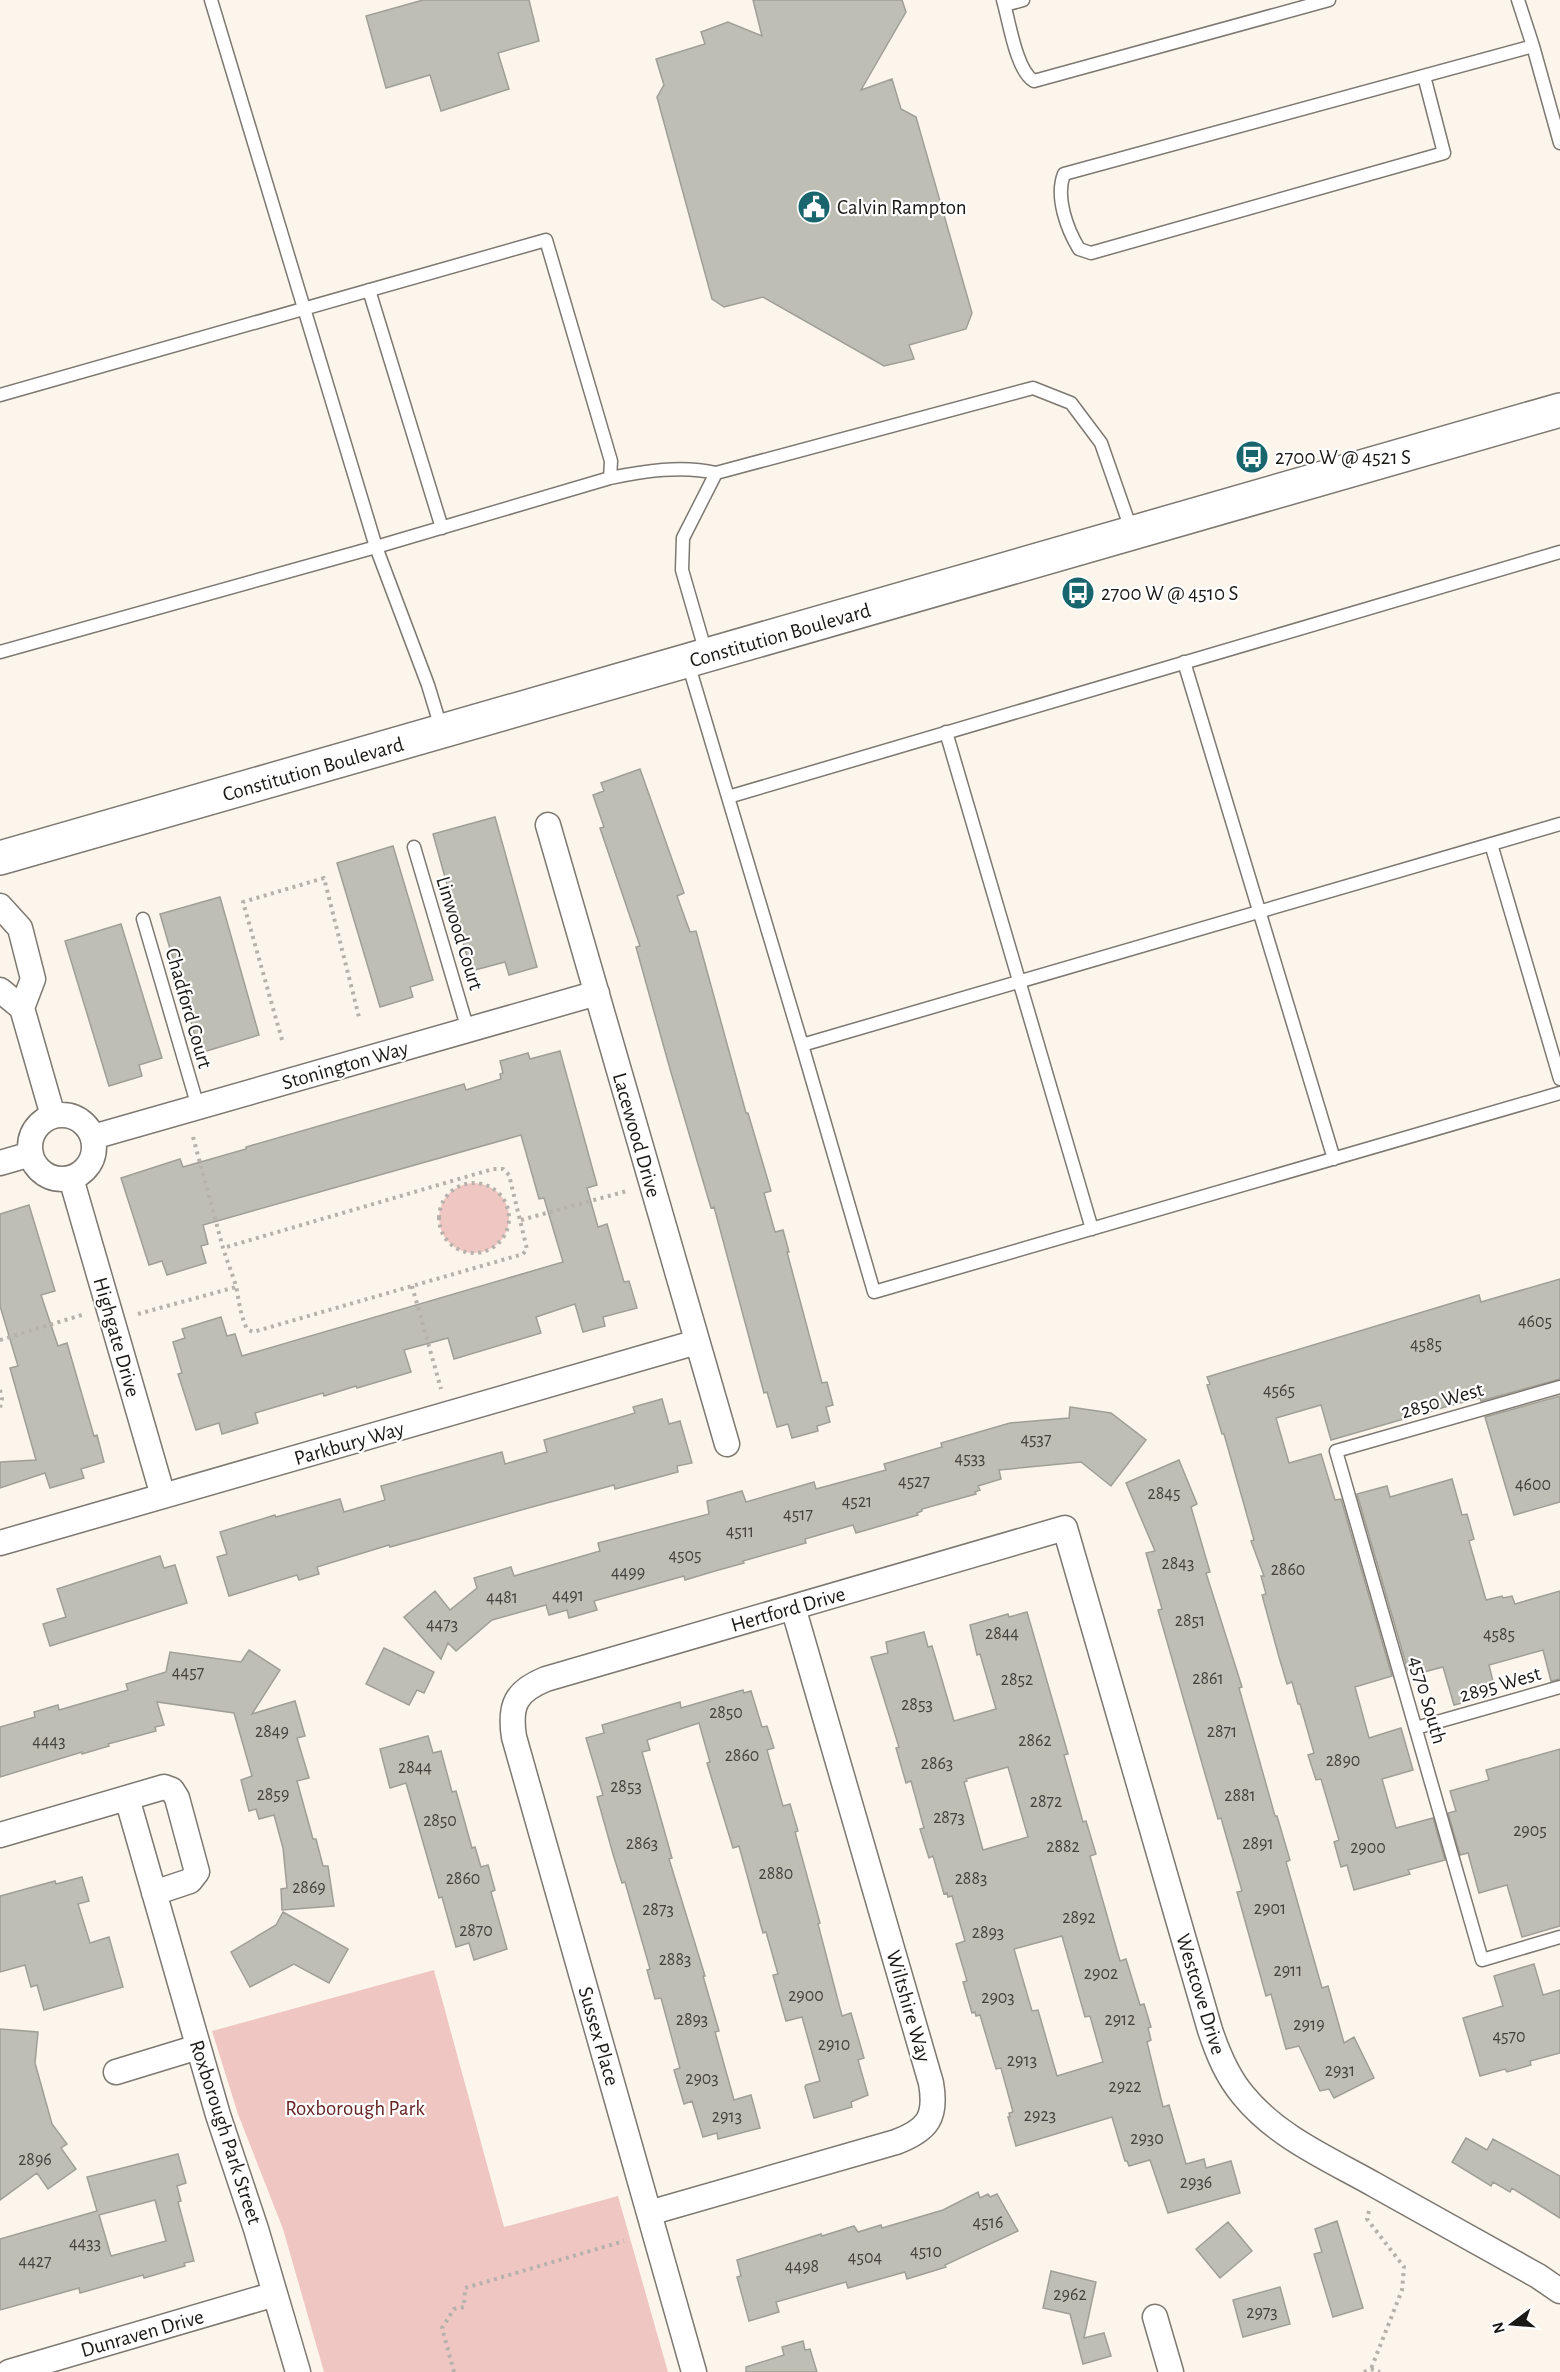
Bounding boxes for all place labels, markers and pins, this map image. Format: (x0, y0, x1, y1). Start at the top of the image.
public building icon: Calvin Rampton (796, 189, 832, 225)
place label: Calvin Rampton (837, 197, 967, 218)
bus stop icon: 2700 W @ 4521 S (1234, 439, 1270, 475)
place label: 2700 W @ 4521 S (1275, 447, 1411, 468)
bus stop icon: 2700 W @ 4510 S (1060, 575, 1096, 611)
place label: 2700 W @ 4510 S (1101, 583, 1239, 604)

